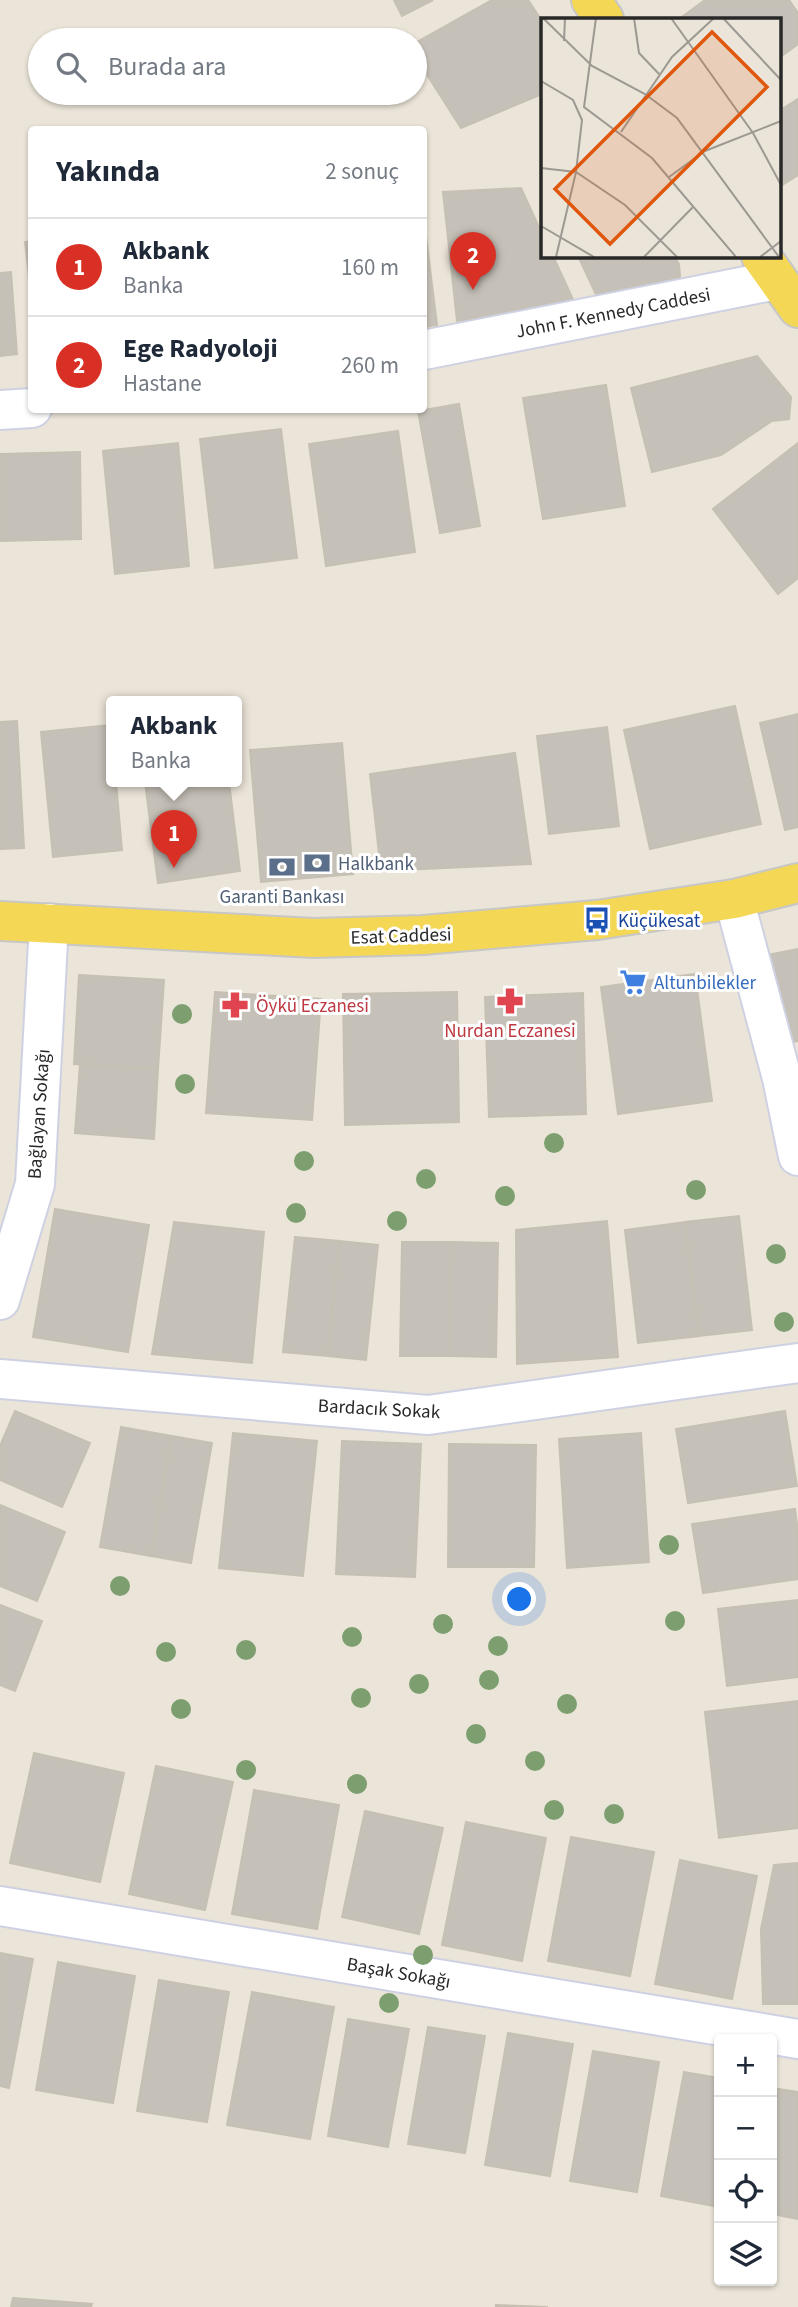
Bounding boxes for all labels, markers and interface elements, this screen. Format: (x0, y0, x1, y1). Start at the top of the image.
inset map (541, 18, 780, 257)
search box (28, 28, 427, 105)
icon: search (52, 48, 90, 86)
text: Burada ara (108, 48, 226, 85)
text: Yakında (56, 150, 160, 193)
text: 2 sonuç (325, 155, 399, 188)
text: Akbank (123, 232, 210, 269)
pin: 2 (450, 232, 496, 290)
text: 1 (73, 251, 85, 284)
text: 160 m (341, 251, 399, 284)
text: Banka (123, 269, 183, 302)
street label: John F. Kennedy Caddesi (514, 281, 713, 346)
text: Ege Radyoloji (123, 330, 278, 367)
text: 2 (73, 349, 85, 382)
text: 260 m (341, 349, 399, 382)
text: Hastane (123, 367, 202, 400)
popup (106, 696, 242, 787)
text: Akbank (131, 707, 217, 744)
text: Banka (131, 744, 191, 777)
pin: 1 (151, 810, 197, 868)
bank icon: Halkbank (302, 848, 332, 878)
place label: Halkbank (338, 851, 414, 878)
bank icon: Garanti Bankası (267, 852, 297, 882)
place label: Garanti Bankası (220, 884, 344, 911)
bus stop icon: Küçükesat (582, 905, 612, 935)
place label: Küçükesat (618, 908, 701, 935)
street label: Esat Caddesi (350, 921, 452, 952)
supermarket icon: Altunbilekler (618, 967, 648, 997)
place label: Altunbilekler (654, 970, 756, 997)
pharmacy icon: Nurdan Eczanesi (495, 986, 525, 1016)
pharmacy icon: Öykü Eczanesi (220, 990, 250, 1020)
place label: Öykü Eczanesi (256, 993, 369, 1020)
place label: Nurdan Eczanesi (444, 1018, 576, 1045)
street label: Bağlayan Sokağı (21, 1048, 58, 1180)
street label: Bardacık Sokak (317, 1393, 441, 1426)
your location (502, 1582, 536, 1616)
street label: Başak Sokağı (345, 1951, 453, 1996)
map controls (714, 2034, 777, 2286)
button: + (714, 2034, 777, 2097)
button: − (714, 2097, 777, 2160)
button: locate (714, 2160, 777, 2223)
button: layers (714, 2223, 777, 2286)

